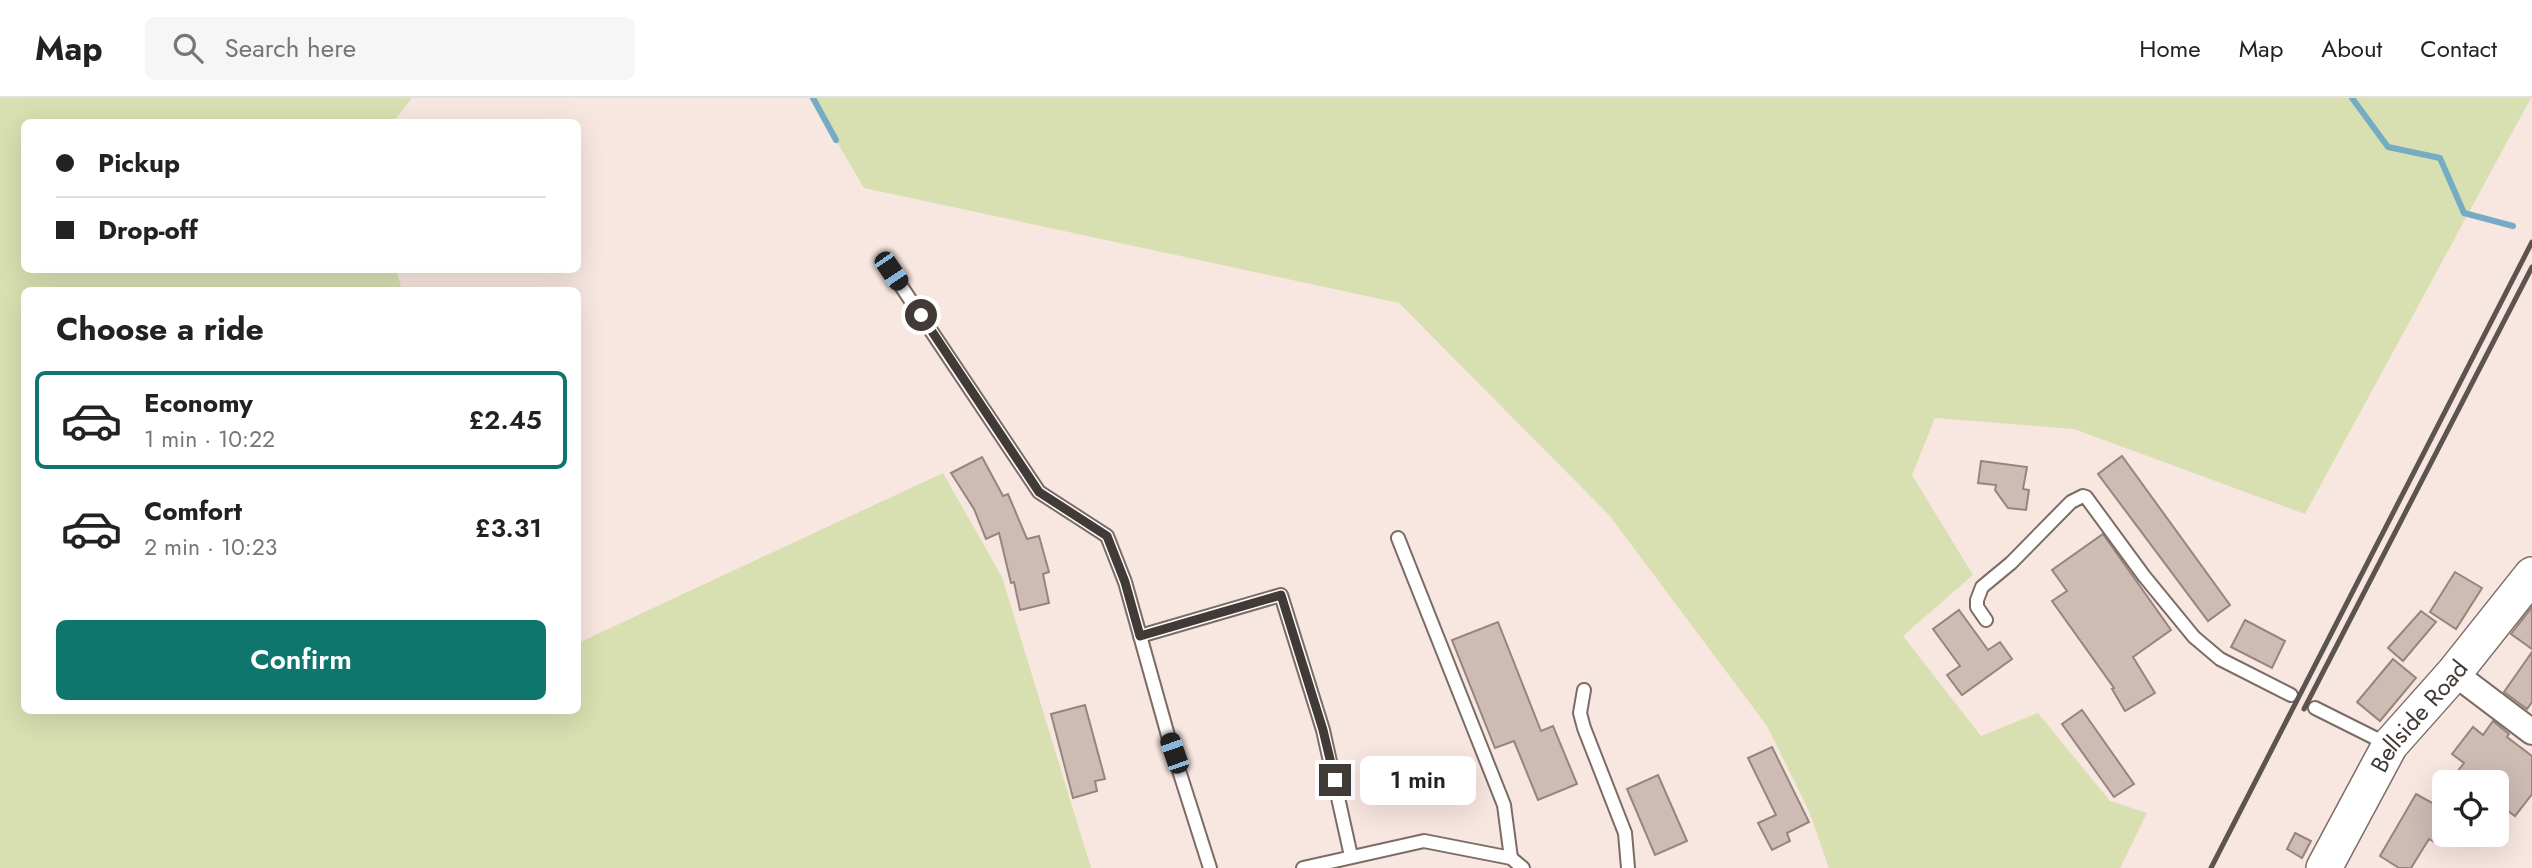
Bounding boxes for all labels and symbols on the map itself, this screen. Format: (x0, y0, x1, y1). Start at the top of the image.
car (871, 248, 912, 294)
route start (905, 299, 937, 331)
street label: Bellside Road (2361, 652, 2476, 778)
car (1158, 730, 1191, 776)
callout: 1 min (1360, 756, 1475, 804)
route end (1319, 764, 1351, 796)

